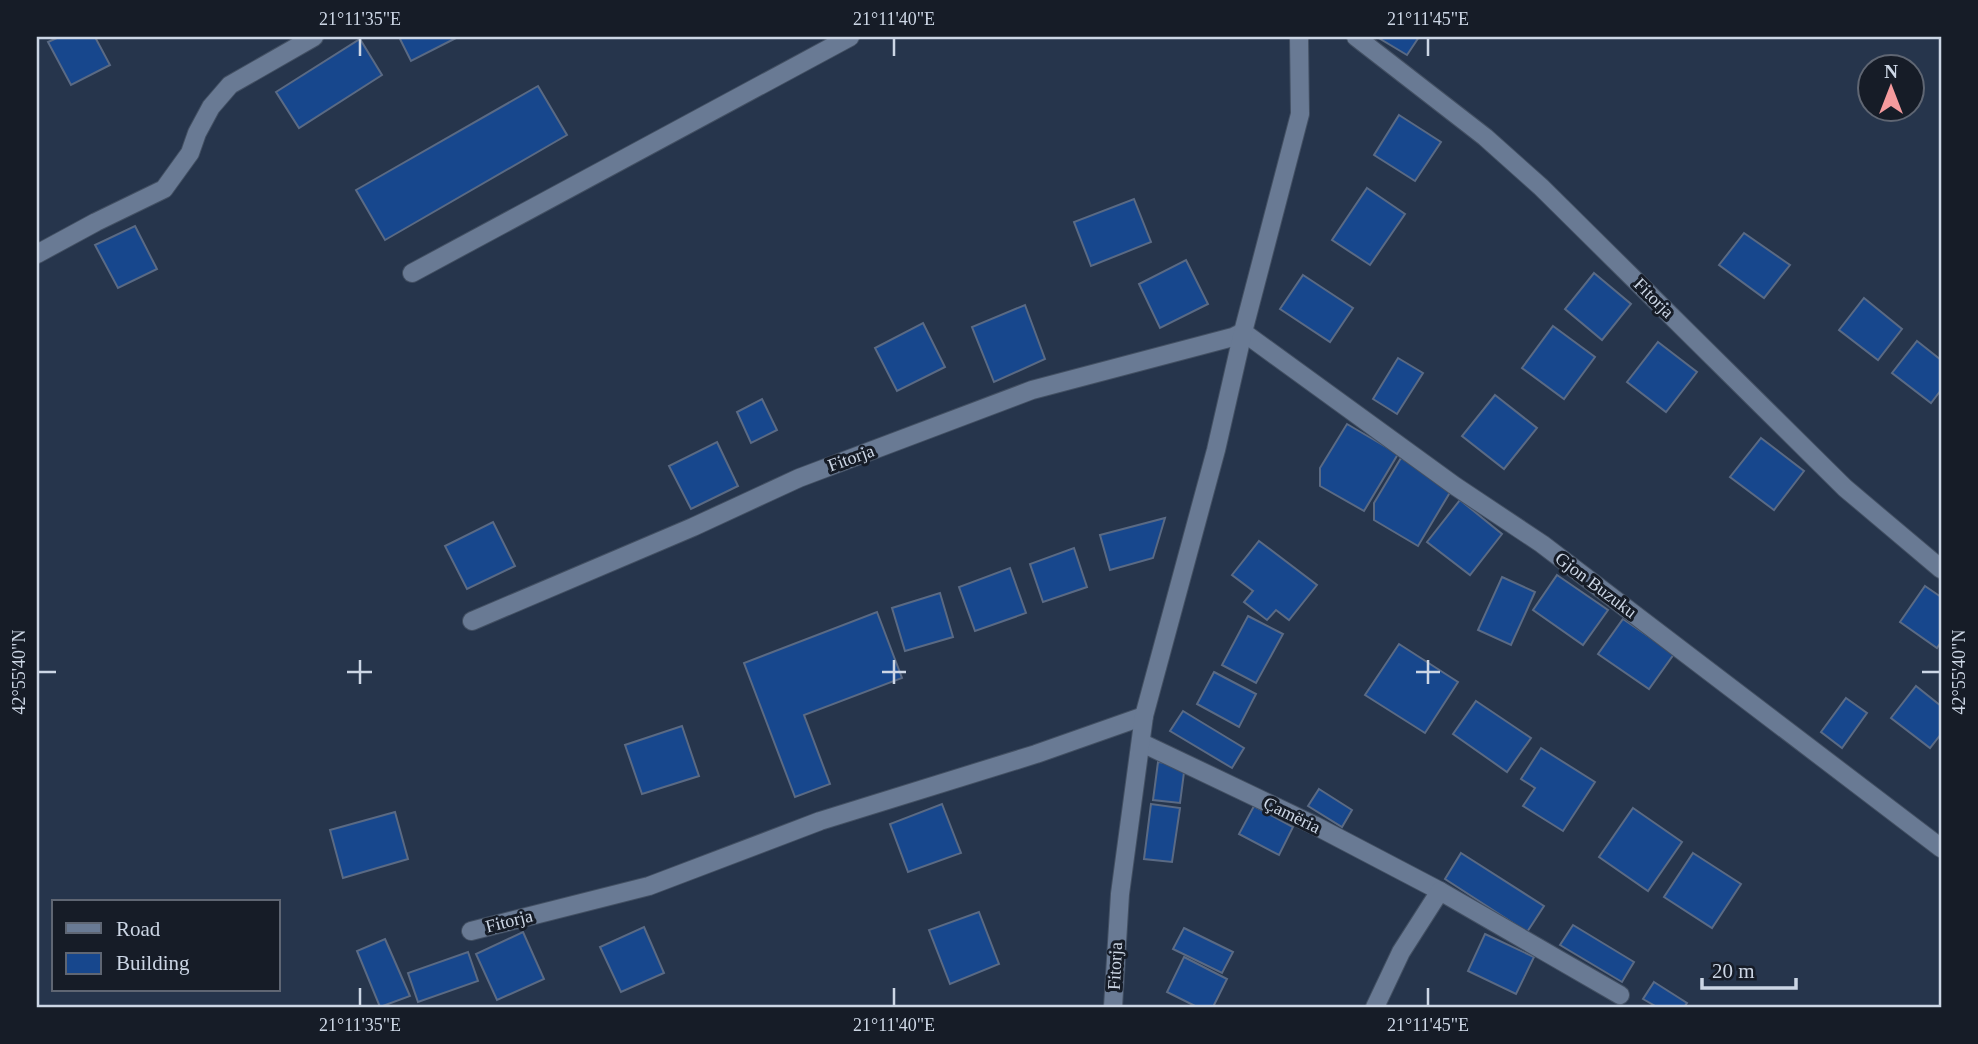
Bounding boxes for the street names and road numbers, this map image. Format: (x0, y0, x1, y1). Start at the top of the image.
street label: Fitorja (1630, 274, 1678, 322)
street label: Fitorja (825, 440, 877, 476)
street label: Gjon Buzuku (1551, 548, 1641, 622)
street label: Çamëria (1260, 793, 1324, 837)
street label: Fitorja (483, 905, 535, 937)
street label: Fitorja (1104, 942, 1126, 990)

